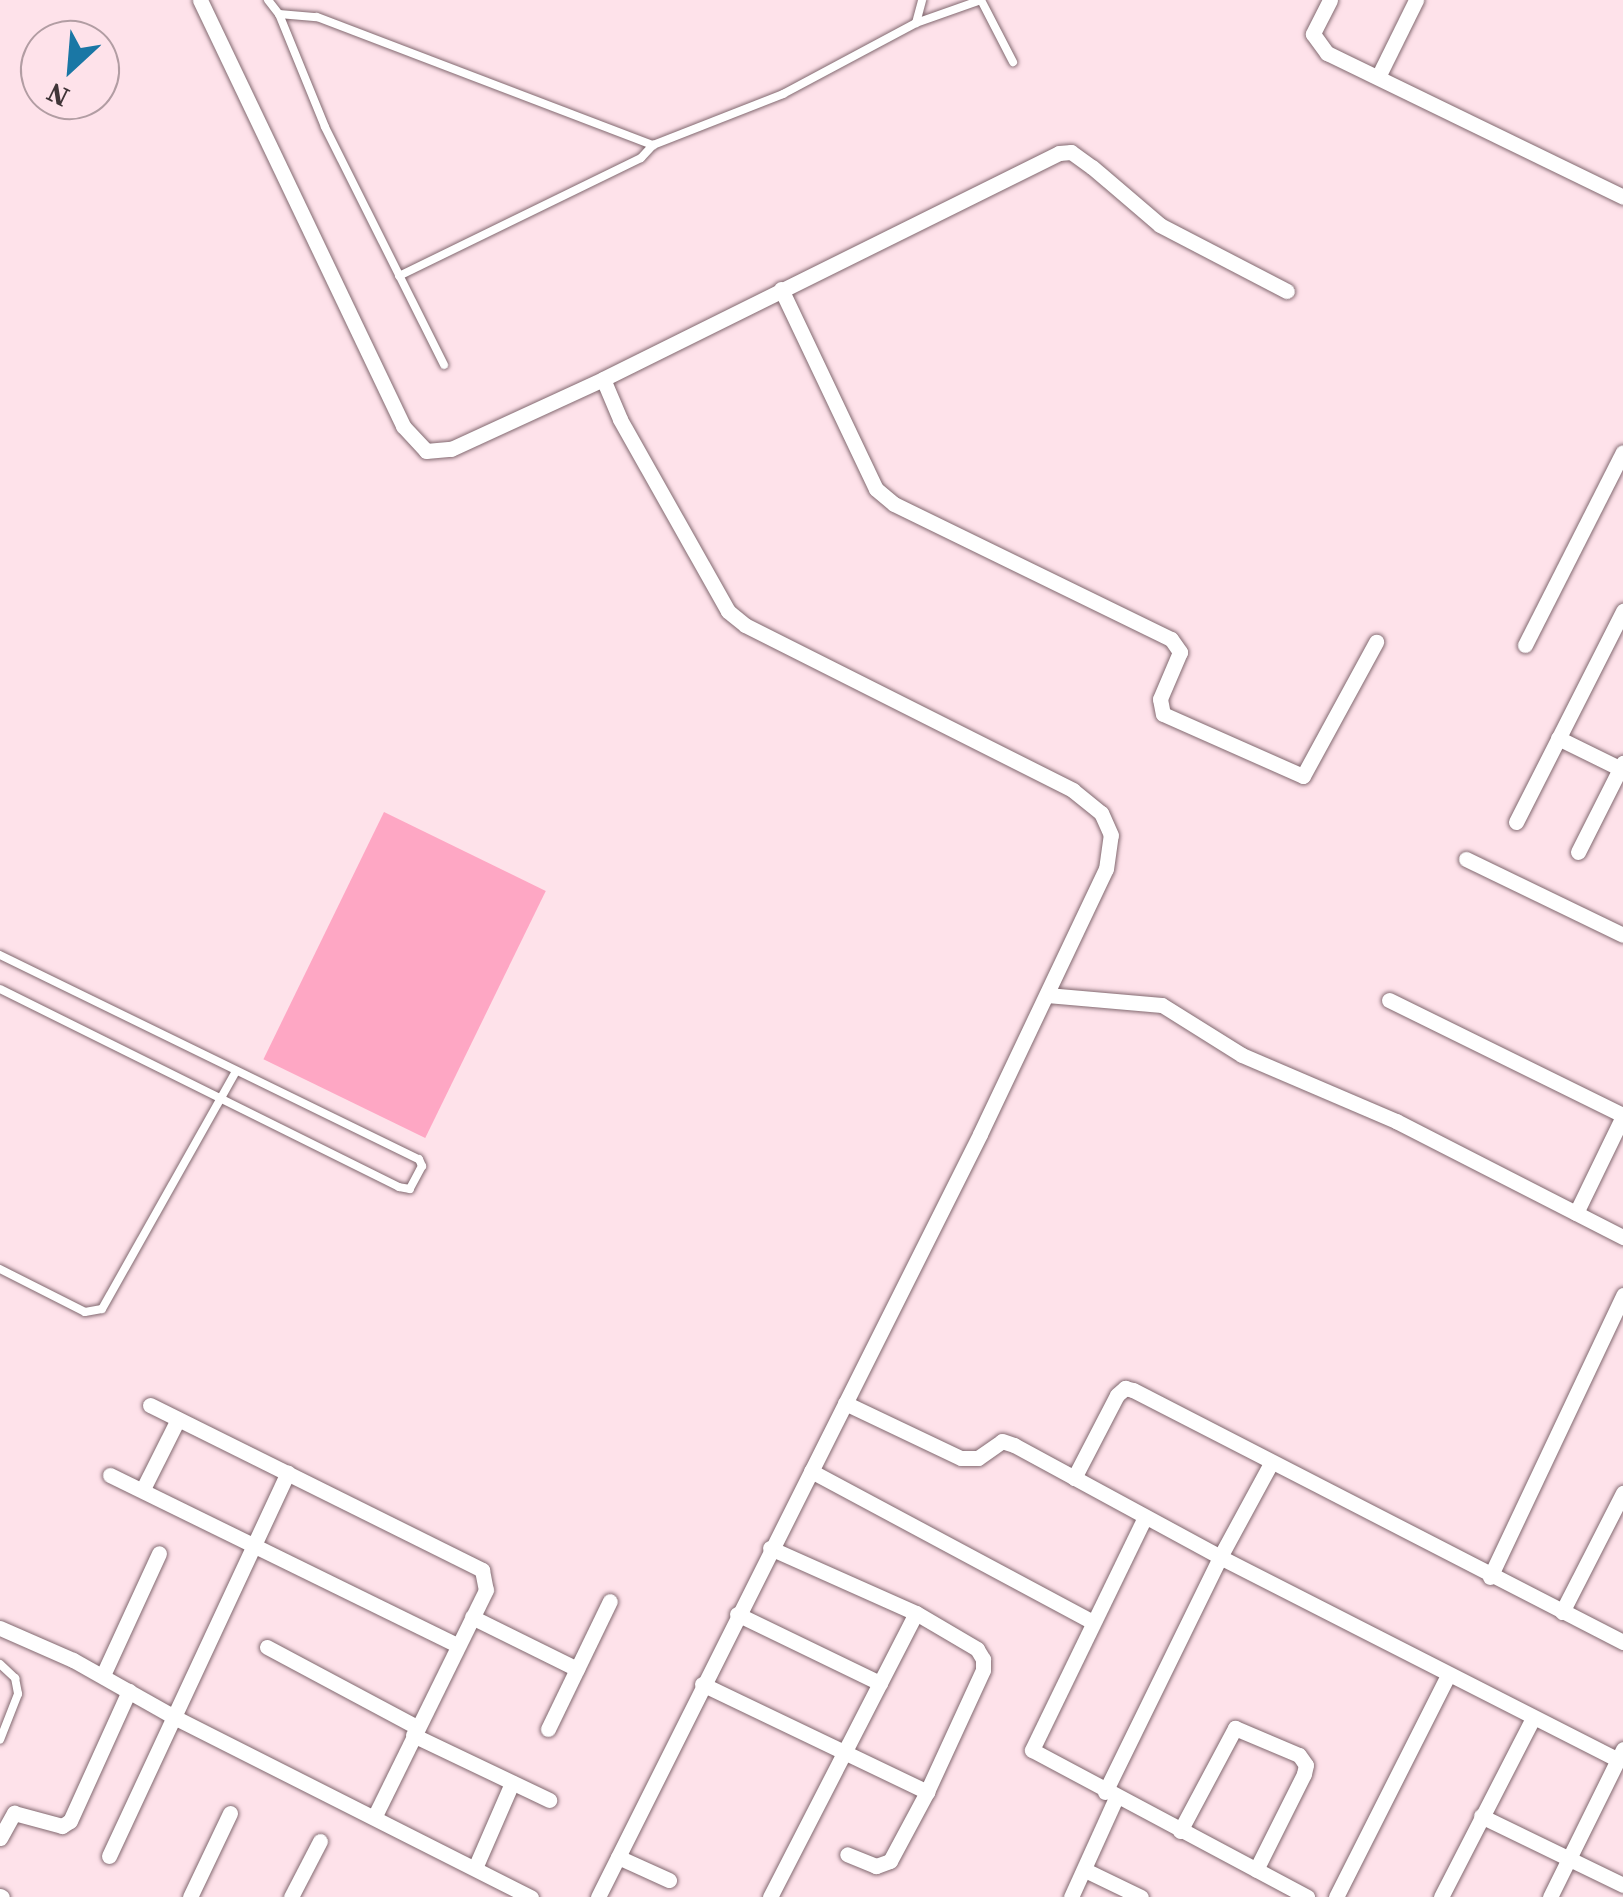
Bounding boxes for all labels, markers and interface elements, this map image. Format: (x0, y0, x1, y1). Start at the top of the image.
north arrow (20, 20, 120, 120)
text: N (40, 74, 75, 117)

